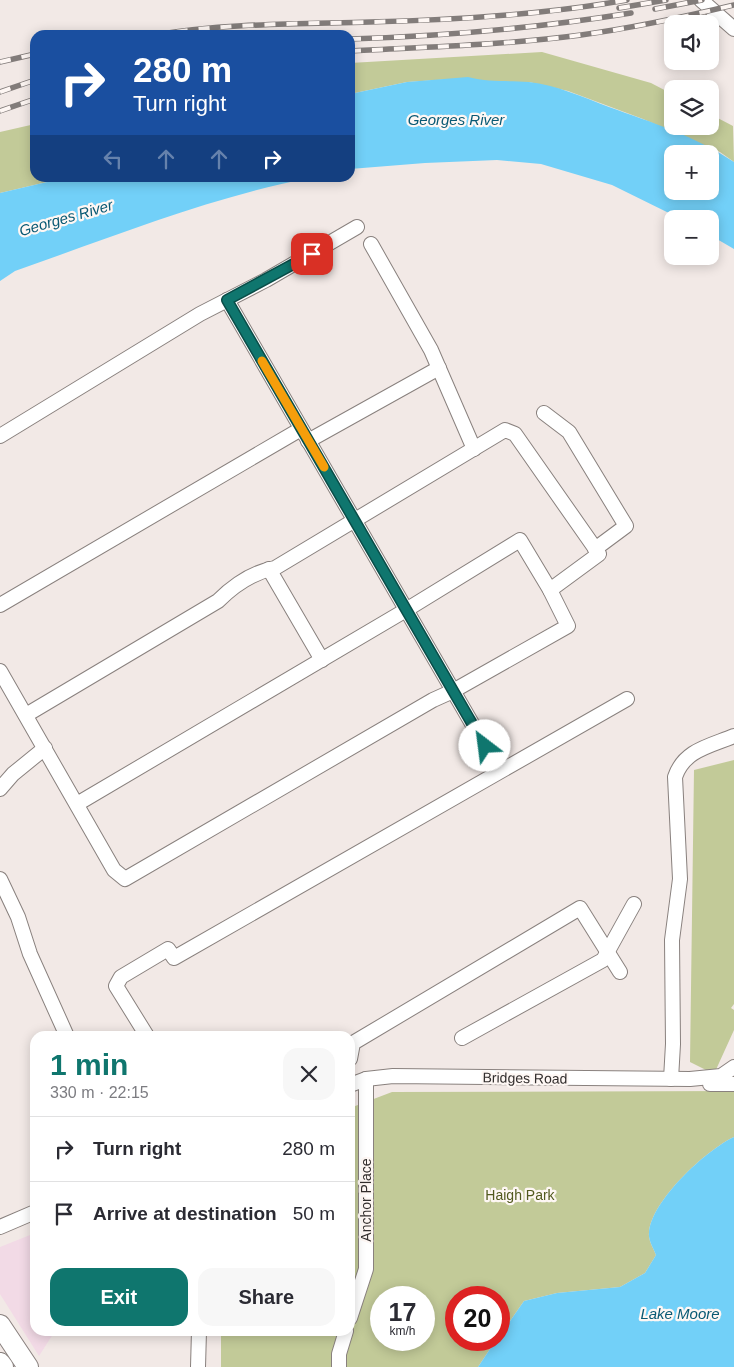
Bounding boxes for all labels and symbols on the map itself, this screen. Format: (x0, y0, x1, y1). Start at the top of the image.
water label: Georges River (408, 111, 505, 128)
water label: Georges River (17, 196, 116, 239)
pin (291, 233, 333, 275)
position arrow (458, 719, 510, 771)
street label: Bridges Road (482, 1069, 568, 1087)
street label: Anchor Place (358, 1158, 374, 1242)
park label: Haigh Park (485, 1187, 556, 1203)
speed limit sign: 20 (445, 1286, 510, 1351)
water label: Lake Moore (640, 1305, 720, 1322)

